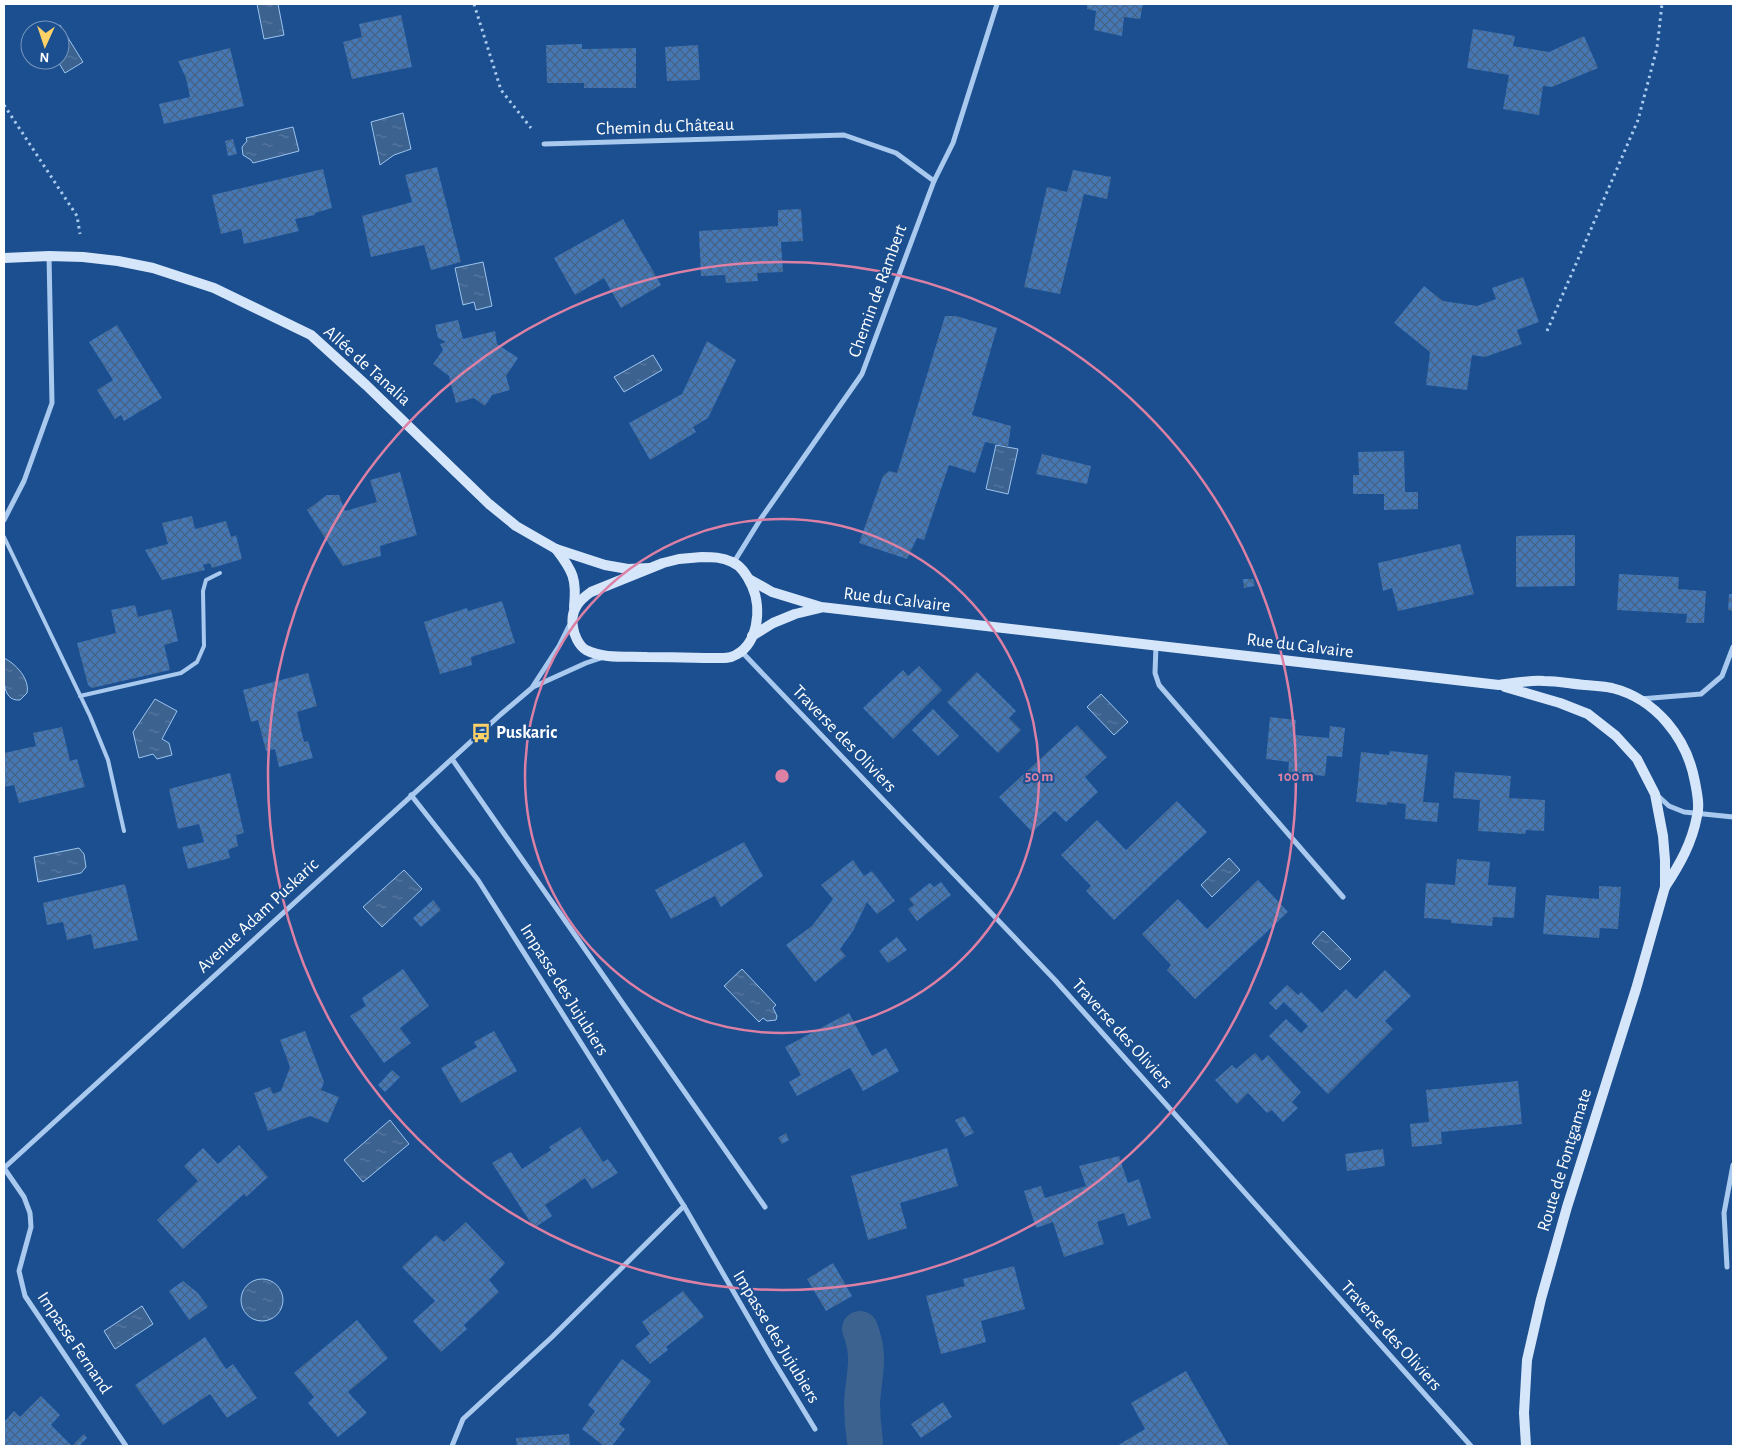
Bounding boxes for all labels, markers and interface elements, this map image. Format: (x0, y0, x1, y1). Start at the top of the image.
north arrow (20, 20, 70, 70)
text: N (39, 50, 50, 64)
street label: Chemin du Château (596, 116, 734, 138)
street label: Chemin de Rambert (846, 222, 910, 360)
street label: Allée de Tanalia (320, 323, 414, 409)
street label: Rue du Calvaire (842, 585, 952, 615)
street label: Rue du Calvaire (1245, 631, 1355, 661)
street label: Traverse des Oliviers (789, 682, 899, 796)
bus stop icon: Puskaric (470, 722, 492, 744)
place label: Puskaric (496, 724, 557, 742)
centre of rings (773, 767, 791, 785)
text: 50 m (1025, 769, 1053, 784)
text: 100 m (1278, 769, 1314, 784)
street label: Avenue Adam Puskaric (194, 855, 322, 977)
street label: Impasse des Jujubiers (516, 921, 612, 1059)
street label: Traverse des Oliviers (1068, 976, 1176, 1092)
street label: Route de Fontgamate (1535, 1086, 1595, 1234)
street label: Impasse des Jujubiers (729, 1268, 823, 1406)
street label: Traverse des Oliviers (1337, 1278, 1445, 1394)
street label: Impasse Fernand (33, 1289, 115, 1397)

